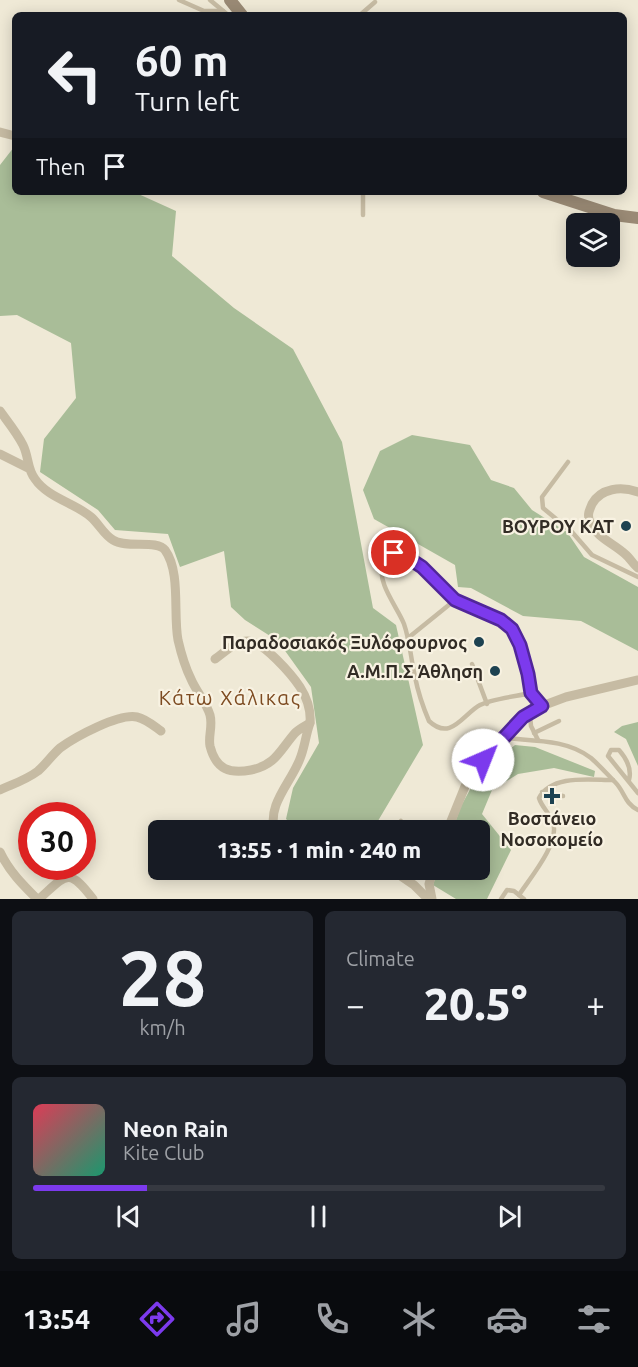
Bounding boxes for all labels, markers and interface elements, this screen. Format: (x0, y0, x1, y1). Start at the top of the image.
icon: left (36, 36, 114, 114)
text: 60 m (135, 37, 229, 84)
text: Turn left (135, 86, 239, 116)
icon: arrive (98, 150, 131, 183)
text: Then (36, 154, 86, 179)
map controls (566, 213, 620, 267)
button: layers (566, 213, 620, 267)
place label: ΒΟΥΡΟΥ ΚΑΤ (502, 516, 614, 536)
marker: ΒΟΥΡΟΥ ΚΑΤ (619, 519, 633, 533)
pin (368, 527, 419, 578)
icon: arrive (377, 536, 410, 569)
place label: Παραδοσιακός Ξυλόφουρνος (222, 632, 467, 653)
marker: Παραδοσιακός Ξυλόφουρνος (472, 635, 486, 649)
place label: Α.Μ.Π.Σ Άθληση (347, 661, 483, 681)
marker: Α.Μ.Π.Σ Άθληση (488, 664, 502, 678)
district label: Κάτω Χάλικας (159, 686, 301, 709)
position arrow (451, 728, 515, 792)
marker: Βοστάνειο Νοσοκομείο (543, 787, 561, 805)
speed limit sign: 30 (18, 802, 96, 880)
place label: Βοστάνειο Νοσοκομείο (501, 808, 603, 849)
text: 13:55 · 1 min · 240 m (217, 837, 421, 862)
text: 28 (119, 933, 206, 1021)
text: Climate (346, 947, 415, 970)
text: 20.5° (424, 978, 527, 1029)
text: − (346, 986, 365, 1023)
text: + (586, 986, 605, 1023)
text: km/h (139, 1016, 186, 1039)
text: Neon Rain (123, 1116, 228, 1141)
text: Kite Club (123, 1141, 205, 1164)
icon: previous (112, 1200, 145, 1233)
icon: pause (302, 1200, 335, 1233)
icon: next (493, 1200, 526, 1233)
icon: directions (136, 1298, 178, 1340)
icon: music (223, 1298, 265, 1340)
icon: phone (311, 1298, 353, 1340)
icon: climate (398, 1298, 440, 1340)
icon: car (486, 1298, 528, 1340)
icon: filters (573, 1298, 615, 1340)
text: 13:54 (23, 1304, 90, 1334)

